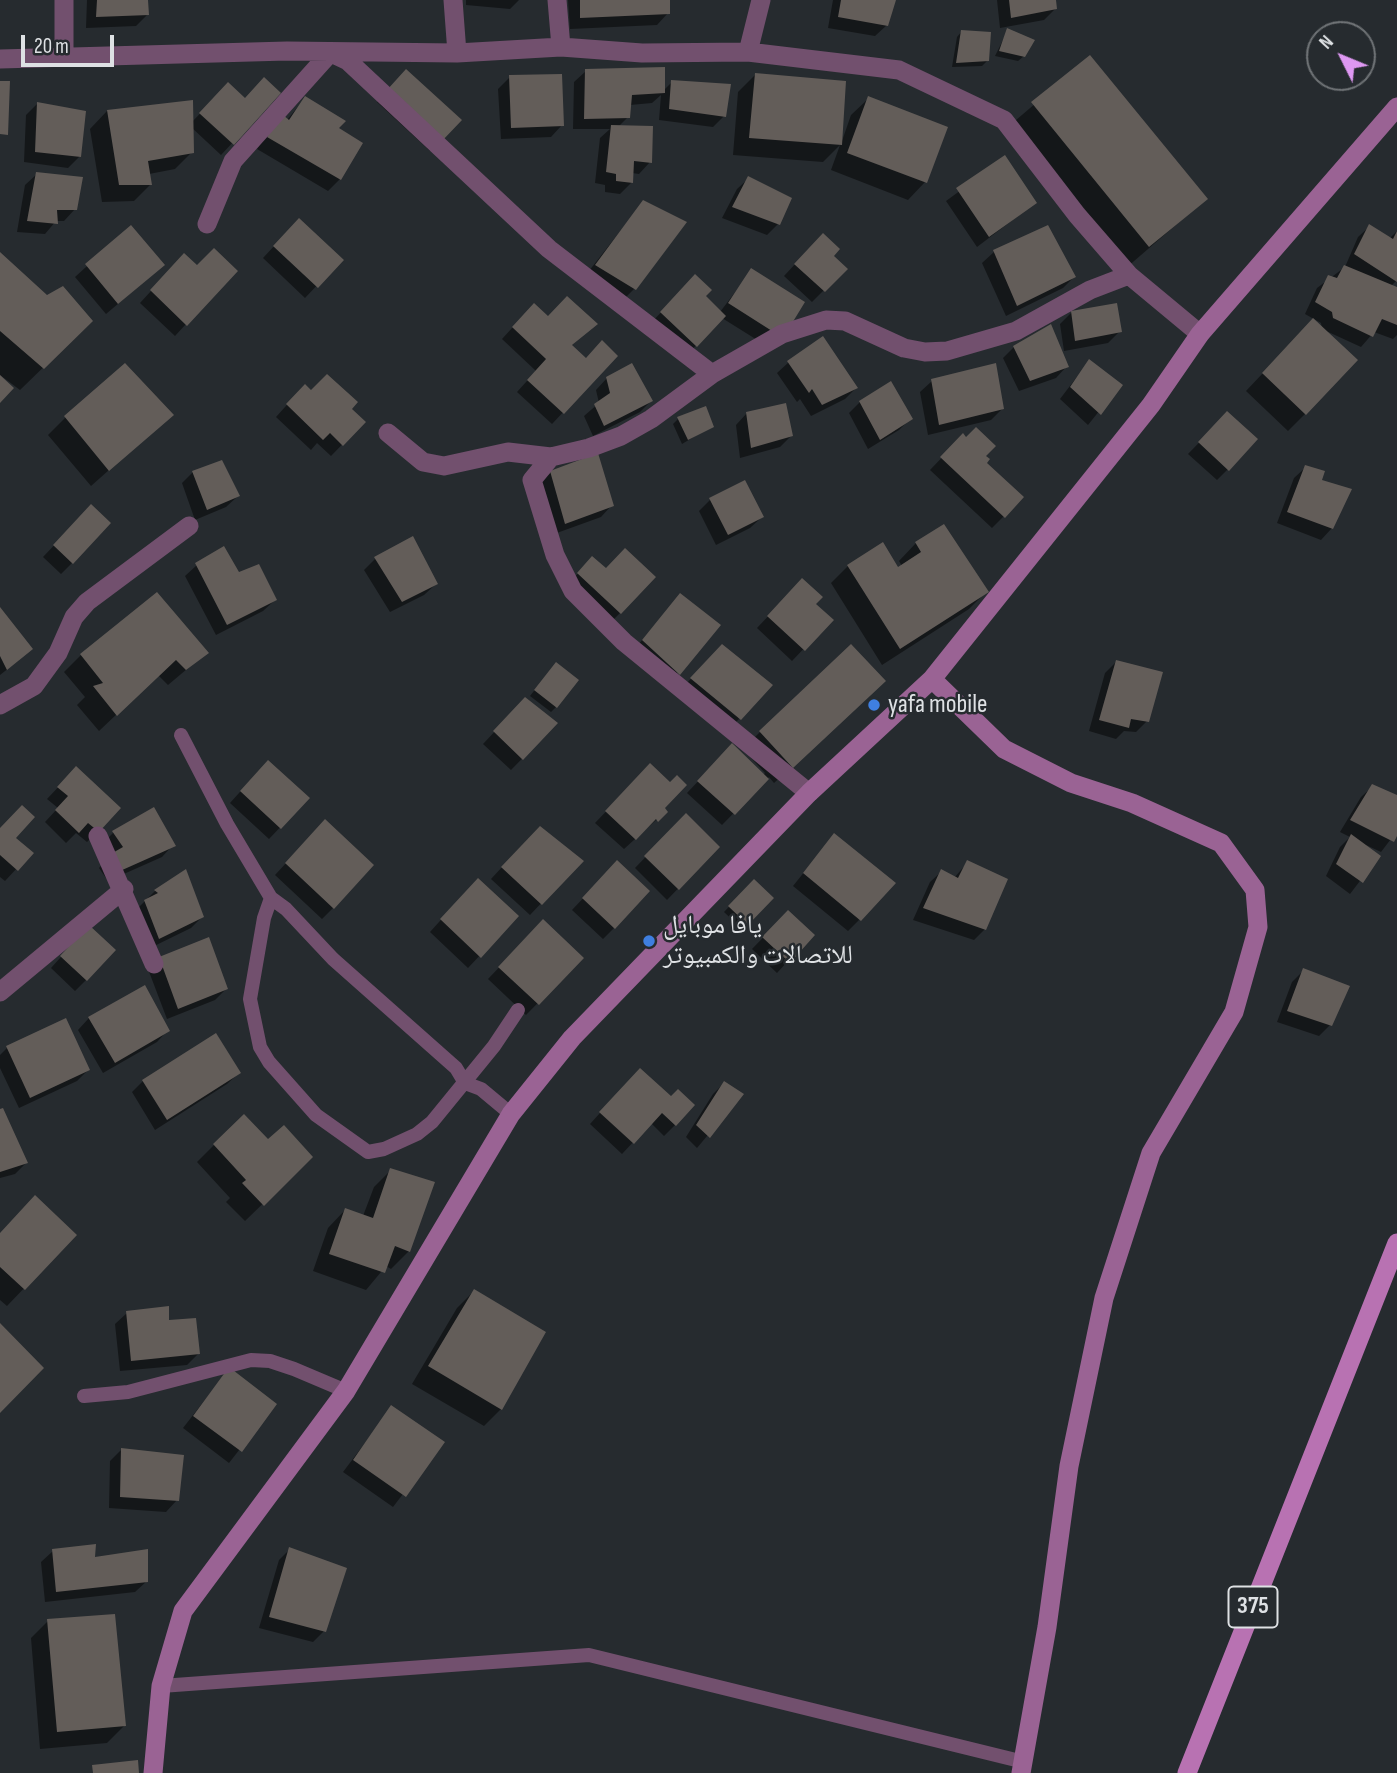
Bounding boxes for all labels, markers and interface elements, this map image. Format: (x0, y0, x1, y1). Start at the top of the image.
scale bar (24, 21, 117, 65)
north arrow (1306, 21, 1376, 91)
text: N (1315, 31, 1339, 54)
text: 20 m (34, 34, 69, 59)
place label: yafa mobile (888, 689, 987, 721)
marker: yafa mobile (866, 697, 882, 713)
place label: يافا موبايل للاتصالات والكمبيوتر (663, 910, 853, 972)
marker: يافا موبايل للاتصالات والكمبيوتر (641, 933, 657, 949)
road number: 375 (1228, 1587, 1278, 1628)

